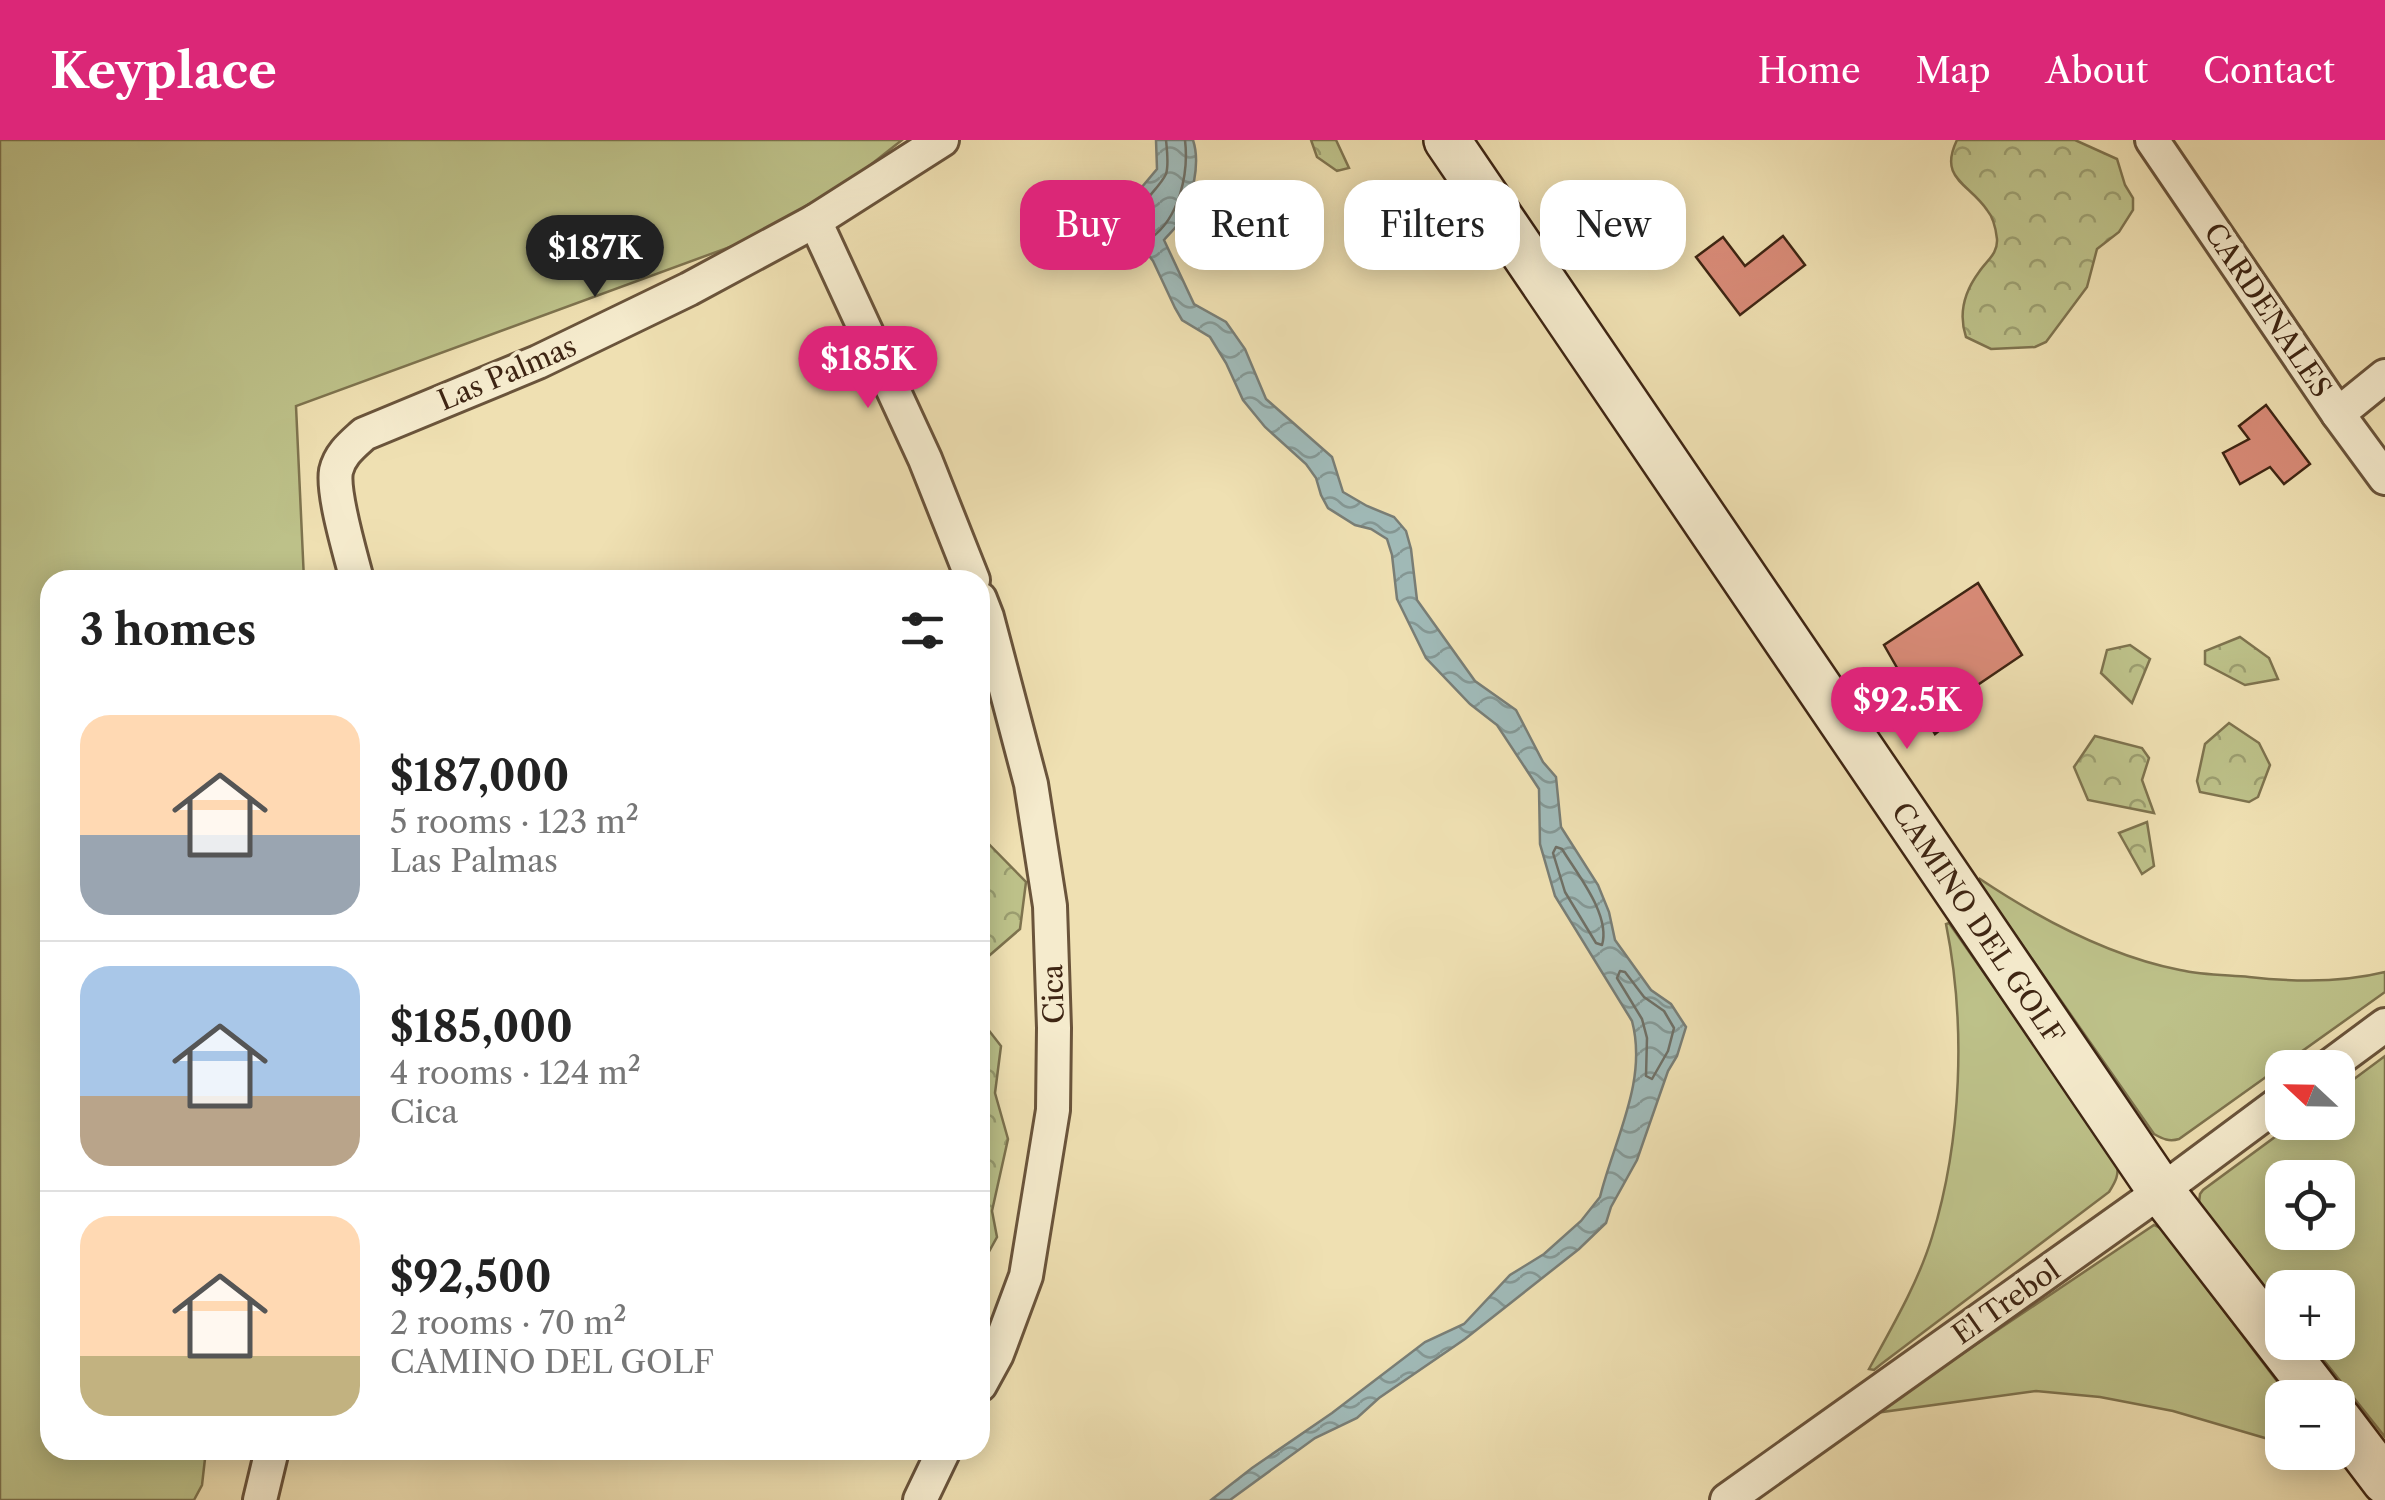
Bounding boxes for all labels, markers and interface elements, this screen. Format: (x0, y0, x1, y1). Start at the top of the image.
text: Keyplace (50, 41, 277, 100)
text: Home (1758, 49, 1860, 92)
text: Map (1915, 49, 1991, 92)
text: About (2046, 49, 2148, 92)
text: Contact (2203, 49, 2335, 92)
chip: Buy (1020, 180, 1155, 270)
chip: Rent (1175, 180, 1324, 270)
chip: Filters (1344, 180, 1520, 270)
chip: New (1540, 180, 1686, 270)
pin: $187K (525, 215, 665, 300)
street label: CARDENALES (2197, 216, 2339, 404)
text: $187K (548, 228, 642, 267)
pin: $185K (798, 326, 938, 411)
street label: Las Palmas (433, 329, 581, 417)
text: $185K (820, 339, 916, 378)
icon: filters (895, 603, 950, 658)
text: 3 homes (80, 604, 256, 656)
pin: $92.5K (1826, 667, 1988, 752)
text: $92.5K (1853, 680, 1961, 719)
text: $187,000 (390, 750, 569, 802)
icon: home (160, 755, 280, 875)
street label: CAMINO DEL GOLF (1885, 796, 2071, 1050)
text: 5 rooms · 123 m² (390, 802, 639, 841)
text: Las Palmas (390, 841, 558, 880)
street label: Cica (1035, 963, 1071, 1024)
text: $185,000 (390, 1001, 573, 1053)
icon: home (160, 1006, 280, 1126)
north arrow (2265, 1050, 2355, 1140)
map controls (2265, 1050, 2355, 1470)
text: 4 rooms · 124 m² (390, 1053, 641, 1092)
text: Cica (390, 1092, 458, 1131)
button: locate (2265, 1160, 2355, 1250)
text: $92,500 (390, 1251, 552, 1303)
street label: El Trebol (1946, 1253, 2066, 1351)
icon: home (160, 1256, 280, 1376)
button: + (2265, 1270, 2355, 1360)
text: 2 rooms · 70 m² (390, 1303, 626, 1342)
text: CAMINO DEL GOLF (390, 1342, 714, 1381)
button: − (2265, 1380, 2355, 1470)

